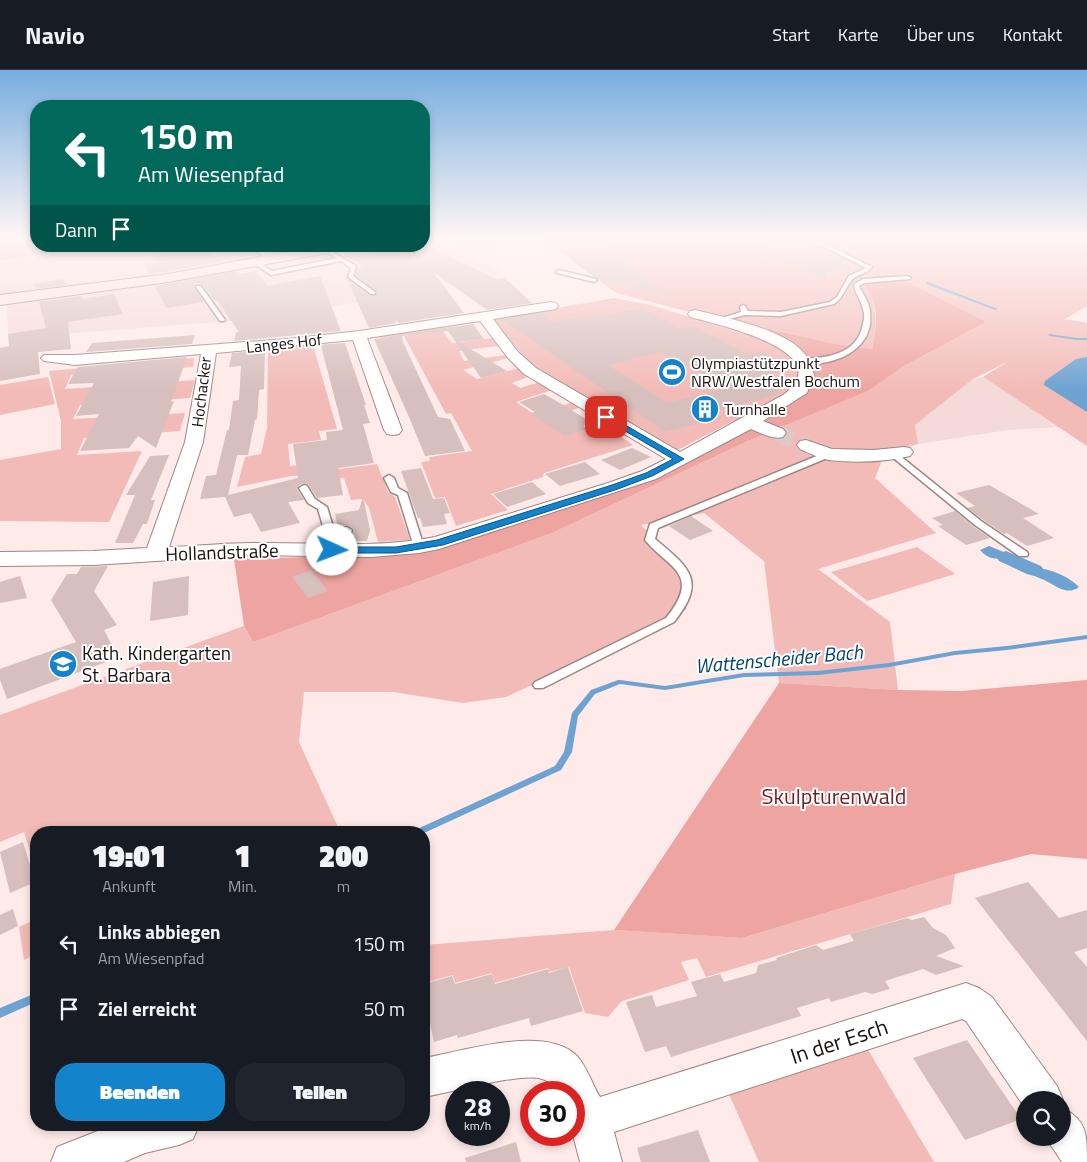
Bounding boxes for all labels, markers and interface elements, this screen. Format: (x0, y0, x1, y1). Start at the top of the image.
text: Navio (25, 17, 85, 53)
text: Start (772, 21, 810, 48)
text: Karte (838, 21, 879, 48)
text: Über uns (907, 21, 975, 48)
text: Kontakt (1003, 21, 1062, 48)
text: 150 m (138, 109, 234, 163)
icon: left (55, 120, 120, 185)
text: Am Wiesenpfad (138, 157, 284, 191)
text: Dann (55, 215, 97, 244)
icon: arrive (107, 215, 135, 243)
street label: Langes Hof (245, 327, 324, 359)
place label: Olympiastützpunkt NRW/Westfalen Bochum (691, 351, 860, 393)
street label: Hochacker (185, 355, 217, 429)
sports icon: Olympiastützpunkt NRW/Westfalen Bochum (657, 357, 687, 387)
building icon: Turnhalle (690, 394, 720, 424)
pin (585, 396, 627, 438)
place label: Turnhalle (724, 397, 786, 421)
icon: arrive (592, 403, 620, 431)
position arrow (305, 523, 357, 575)
street label: Hollandstraße (165, 535, 279, 568)
water label: Wattenscheider Bach (694, 636, 865, 681)
place label: Kath. Kindergarten St. Barbara (82, 638, 231, 689)
school or university icon: Kath. Kindergarten St. Barbara (48, 649, 78, 679)
park label: Skulpturenwald (762, 779, 906, 813)
text: 19:01 (92, 833, 166, 879)
text: 1 (234, 833, 251, 879)
text: 200 (319, 833, 368, 879)
text: Ankunft (102, 874, 156, 898)
text: Min. (228, 874, 257, 898)
text: m (337, 874, 350, 898)
text: Links abbiegen (98, 917, 221, 946)
text: 150 m (353, 929, 405, 958)
icon: left (55, 930, 83, 958)
text: Am Wiesenpfad (98, 946, 205, 970)
text: Ziel erreicht (98, 994, 196, 1023)
text: 50 m (364, 994, 405, 1023)
icon: arrive (55, 995, 83, 1023)
street label: In der Esch (786, 1009, 892, 1073)
button: Beenden (55, 1063, 225, 1121)
button: Teilen (235, 1063, 405, 1121)
speed limit sign: 30 (520, 1081, 585, 1146)
text: 28 (463, 1088, 492, 1126)
map controls (1016, 1091, 1071, 1146)
button: search (1016, 1091, 1071, 1146)
text: km/h (464, 1116, 491, 1135)

